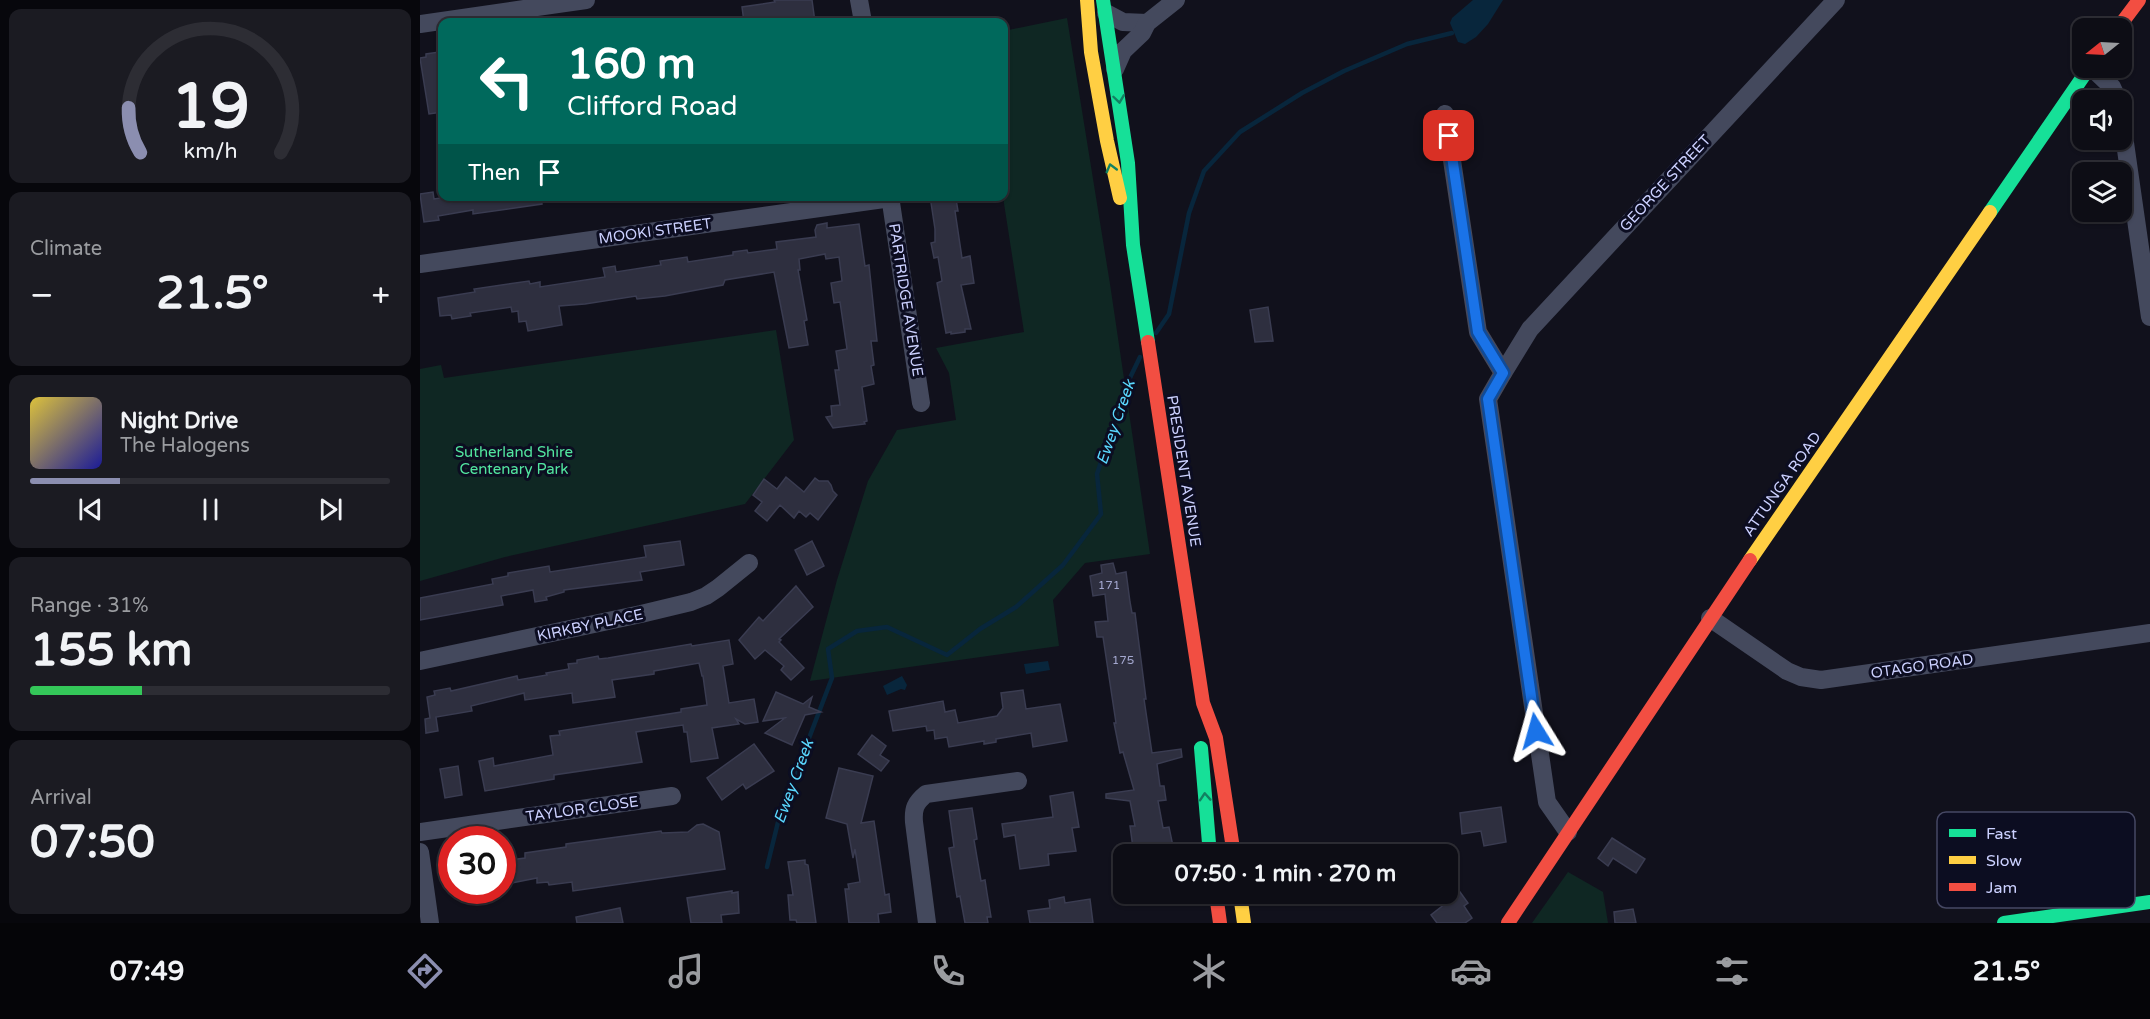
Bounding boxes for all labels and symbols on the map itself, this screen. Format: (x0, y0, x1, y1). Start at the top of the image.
north arrow (2072, 18, 2132, 78)
one-way arrow (1113, 94, 1125, 104)
pin (1423, 110, 1474, 161)
street label: GEORGE STREET (1616, 131, 1714, 235)
one-way arrow (1106, 163, 1119, 173)
street label: MOOKI STREET (597, 214, 713, 248)
street label: PARTRIDGE AVENUE (885, 222, 927, 378)
water label: Ewey Creek (1092, 376, 1140, 467)
street label: PRESIDENT AVENUE (1163, 394, 1205, 548)
street label: ATTUNGA ROAD (1739, 428, 1825, 540)
park label: Sutherland Shire Centenary Park (455, 443, 573, 478)
house number: 171 (1098, 578, 1120, 592)
street label: KIRKBY PLACE (535, 605, 645, 645)
street label: OTAGO ROAD (1870, 650, 1974, 682)
house number: 175 (1112, 653, 1134, 667)
position arrow (1504, 699, 1568, 763)
water label: Ewey Creek (769, 735, 819, 826)
street label: TAYLOR CLOSE (525, 792, 639, 826)
one-way arrow (1199, 792, 1212, 801)
legend (1937, 812, 2135, 908)
text: Fast (1986, 824, 2017, 844)
speed limit sign: 30 (438, 826, 516, 904)
text: Slow (1986, 851, 2022, 871)
text: Jam (1986, 878, 2017, 898)

